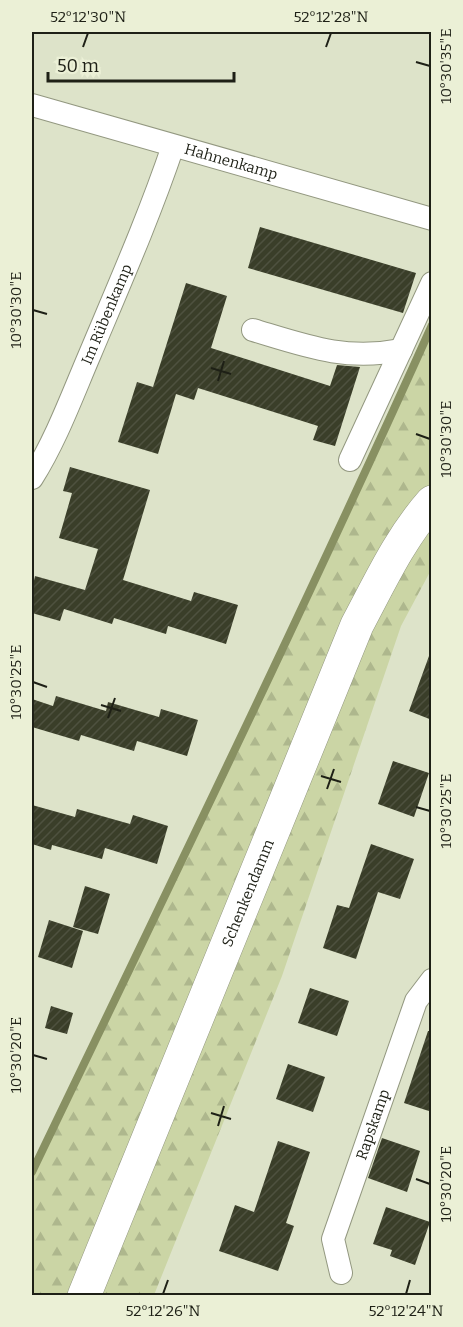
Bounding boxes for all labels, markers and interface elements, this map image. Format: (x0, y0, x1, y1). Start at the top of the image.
text: 52°12'30"N (50, 8, 126, 26)
text: 52°12'28"N (294, 8, 369, 26)
text: 10°30'35"E (437, 28, 455, 104)
scale bar (48, 45, 234, 83)
text: 50 m (57, 55, 99, 77)
street label: Hahnenkamp (182, 140, 280, 184)
street label: Im Rübenkamp (77, 261, 136, 367)
text: 10°30'30"E (7, 271, 25, 349)
text: 10°30'30"E (437, 400, 455, 478)
text: 10°30'25"E (7, 644, 25, 720)
text: 10°30'25"E (437, 773, 455, 849)
street label: Schenkendamm (218, 836, 278, 950)
text: 10°30'20"E (7, 1017, 25, 1093)
street label: Rapskamp (352, 1087, 393, 1162)
text: 10°30'20"E (437, 1146, 455, 1222)
text: 52°12'26"N (126, 1302, 201, 1320)
text: 52°12'24"N (369, 1302, 444, 1320)

